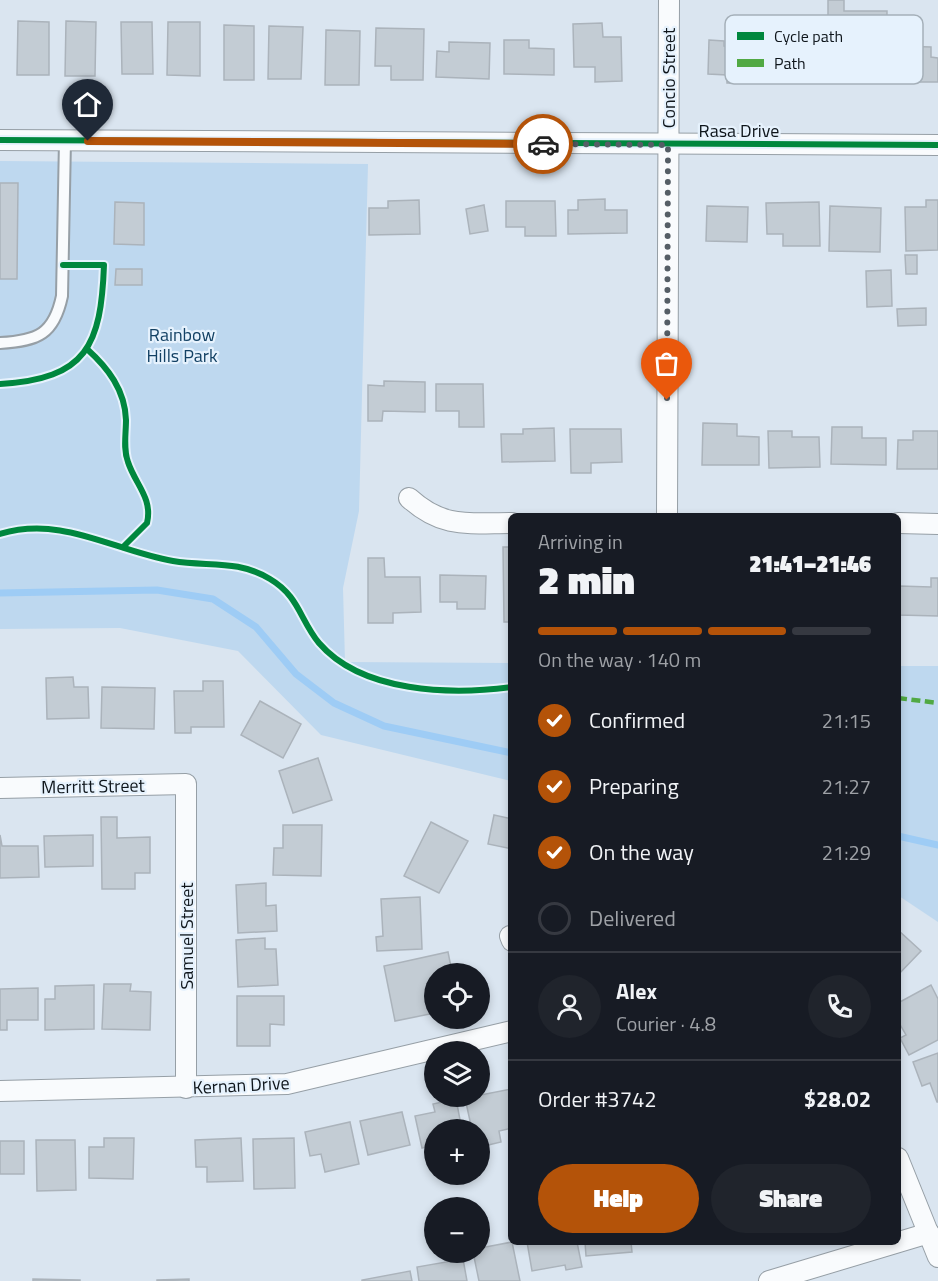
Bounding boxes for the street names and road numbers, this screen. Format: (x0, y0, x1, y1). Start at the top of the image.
street label: Concio Street (655, 27, 682, 128)
street label: Rasa Drive (699, 117, 779, 144)
street label: Merritt Street (41, 772, 146, 800)
street label: Samuel Street (173, 882, 200, 990)
street label: Kernan Drive (192, 1069, 290, 1101)

